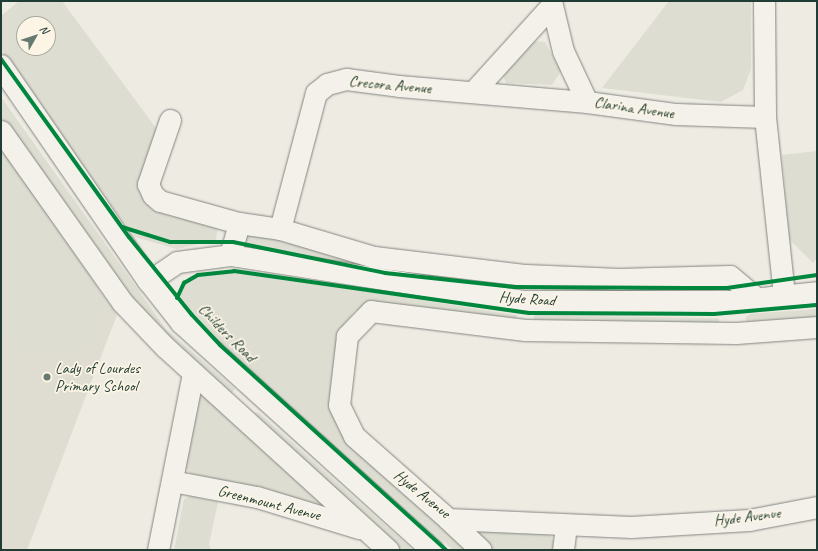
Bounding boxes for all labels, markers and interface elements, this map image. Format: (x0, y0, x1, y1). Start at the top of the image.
north arrow (16, 16, 56, 56)
text: N (37, 22, 52, 36)
street label: Crecora Avenue (348, 72, 432, 98)
street label: Clarina Avenue (593, 93, 675, 123)
street label: Hyde Road (498, 287, 556, 311)
street label: Childers Road (194, 300, 260, 366)
place label: Lady of Lourdes Primary School (55, 358, 140, 396)
marker: Lady of Lourdes Primary School (42, 372, 52, 382)
street label: Hyde Avenue (390, 466, 454, 522)
street label: Greenmount Avenue (216, 481, 322, 525)
street label: Hyde Avenue (713, 503, 781, 531)

